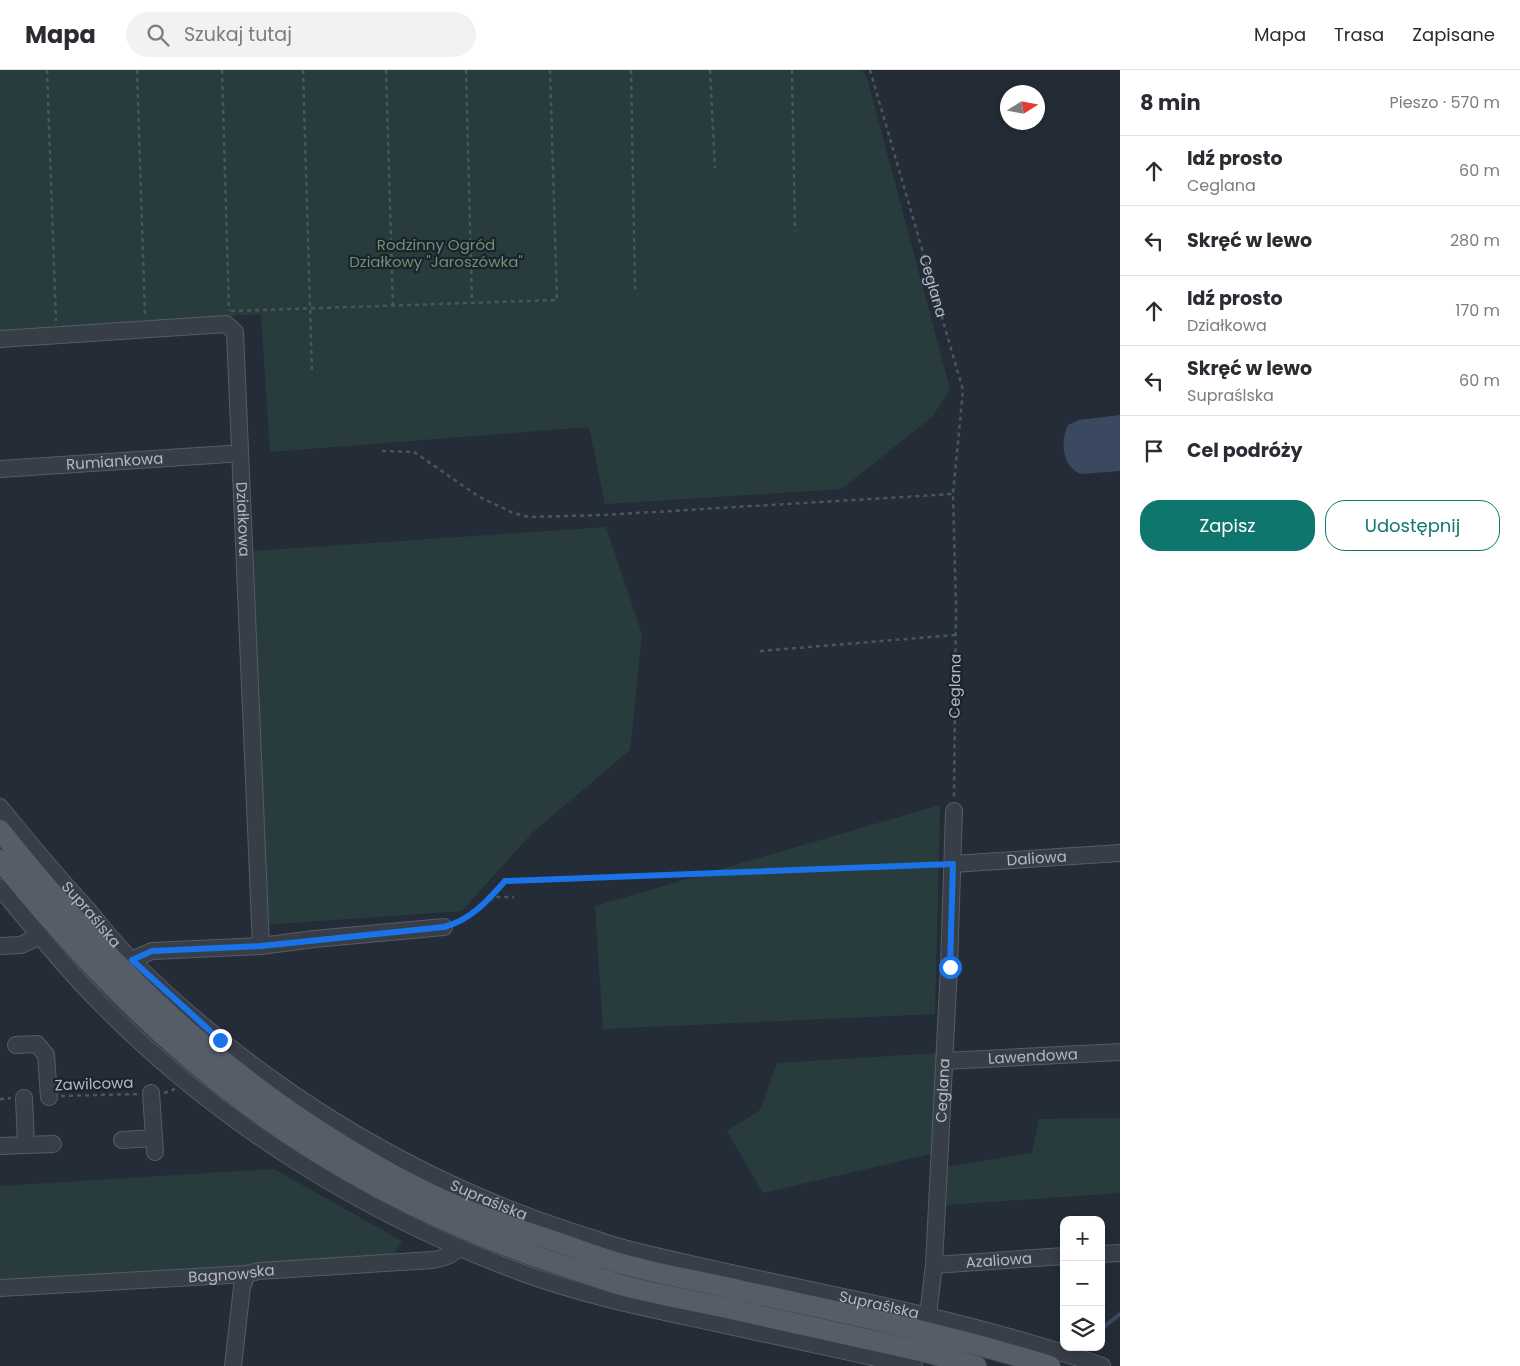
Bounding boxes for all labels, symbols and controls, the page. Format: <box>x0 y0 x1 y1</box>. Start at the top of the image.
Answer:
search box <box>126 12 476 57</box>
text: Mapa <box>25 18 96 51</box>
icon: search <box>144 21 172 49</box>
text: Szukaj tutaj <box>184 21 292 48</box>
text: Mapa <box>1254 22 1306 47</box>
text: Trasa <box>1334 22 1384 47</box>
text: Zapisane <box>1412 22 1495 47</box>
north arrow <box>1000 85 1045 130</box>
text: 8 min <box>1140 88 1201 117</box>
text: Pieszo · 570 m <box>1389 91 1500 114</box>
text: Idź prosto <box>1187 145 1283 172</box>
icon: ahead <box>1140 157 1168 185</box>
text: 60 m <box>1459 159 1500 182</box>
text: Ceglana <box>1187 174 1256 197</box>
icon: left <box>1140 227 1168 255</box>
text: Skręć w lewo <box>1187 227 1312 254</box>
text: 280 m <box>1450 229 1500 252</box>
park label: Rodzinny Ogród Działkowy "Jaroszówka" <box>349 234 523 272</box>
street label: Ceglana <box>914 252 952 320</box>
text: Idź prosto <box>1187 285 1283 312</box>
icon: ahead <box>1140 297 1168 325</box>
text: 170 m <box>1455 299 1500 322</box>
text: Działkowa <box>1187 314 1267 337</box>
text: Skręć w lewo <box>1187 355 1312 382</box>
icon: left <box>1140 367 1168 395</box>
text: 60 m <box>1459 369 1500 392</box>
text: Supraślska <box>1187 384 1274 407</box>
icon: arrive <box>1140 437 1168 465</box>
text: Cel podróży <box>1187 437 1302 464</box>
street label: Rumiankowa <box>65 447 164 475</box>
street label: Działkowa <box>231 481 256 557</box>
button: Zapisz <box>1140 500 1315 551</box>
button: Udostępnij <box>1325 500 1500 551</box>
street label: Ceglana <box>943 654 966 718</box>
street label: Daliowa <box>1006 846 1068 870</box>
street label: Supraślska <box>57 876 126 952</box>
route start <box>939 956 962 979</box>
route end <box>209 1029 232 1052</box>
street label: Lawendowa <box>987 1043 1078 1069</box>
street label: Ceglana <box>930 1058 954 1123</box>
street label: Zawilcowa <box>54 1072 134 1095</box>
street label: Supraślska <box>447 1174 530 1225</box>
map controls <box>1060 1216 1105 1351</box>
button: + <box>1060 1216 1105 1261</box>
street label: Azaliowa <box>965 1247 1033 1273</box>
street label: Bagnowska <box>188 1259 275 1287</box>
button: − <box>1060 1261 1105 1306</box>
street label: Supraślska <box>837 1285 921 1324</box>
button: layers <box>1060 1306 1105 1351</box>

